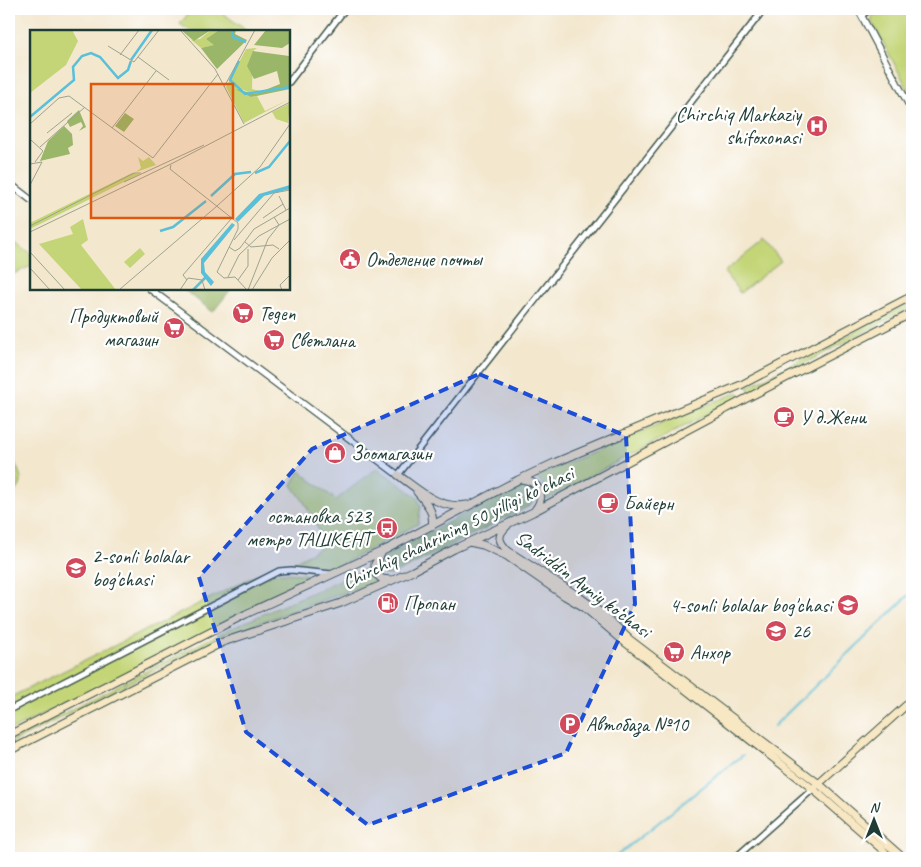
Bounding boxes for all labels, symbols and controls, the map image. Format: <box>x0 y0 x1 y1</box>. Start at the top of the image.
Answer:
inset map <box>30 30 290 290</box>
place label: Chirchiq Markaziy shifoxonasi <box>676 102 803 150</box>
hospital icon: Chirchiq Markaziy shifoxonasi <box>805 114 829 138</box>
public building icon: Отделение почты <box>338 247 362 271</box>
place label: Отделение почты <box>366 247 483 272</box>
supermarket icon: Tegen <box>231 301 255 325</box>
place label: Tegen <box>259 301 296 326</box>
place label: Продуктовый магазин <box>69 304 160 352</box>
supermarket icon: Продуктовый магазин <box>162 316 186 340</box>
supermarket icon: Светлана <box>262 328 286 352</box>
place label: Светлана <box>290 328 357 353</box>
cafe icon: У д.Жени <box>772 405 796 429</box>
place label: У д.Жени <box>800 405 867 430</box>
shop icon: Зоомагазин <box>323 441 347 465</box>
place label: Зоомагазин <box>351 441 433 466</box>
street label: Chirchiq shahrining 50 yilligi koʻchasi <box>338 460 580 595</box>
cafe icon: Байерн <box>596 491 620 515</box>
place label: Байерн <box>624 491 675 516</box>
place label: остановка 523 метро ТАШКЕНТ <box>247 504 376 552</box>
bus stop icon: остановка 523 метро ТАШКЕНТ <box>375 516 399 540</box>
street label: Sadriddin Ayniy ko‘chasi <box>510 525 658 645</box>
place label: 2-sonli bolalar bog'chasi <box>92 544 191 592</box>
school or university icon: 2-sonli bolalar bog'chasi <box>64 556 88 580</box>
fuel station icon: Пропан <box>376 591 400 615</box>
place label: Пропан <box>404 591 456 616</box>
place label: 4-sonli bolalar bog'chasi <box>670 593 834 618</box>
school or university icon: 4-sonli bolalar bog'chasi <box>836 593 860 617</box>
school or university icon: 26 <box>764 619 788 643</box>
place label: 26 <box>792 619 811 644</box>
supermarket icon: Анхор <box>662 640 686 664</box>
place label: Анхор <box>690 640 731 665</box>
parking icon: Автобаза №10 <box>558 712 582 736</box>
place label: Автобаза №10 <box>586 712 690 738</box>
north arrow <box>848 794 898 844</box>
text: N <box>870 799 881 816</box>

